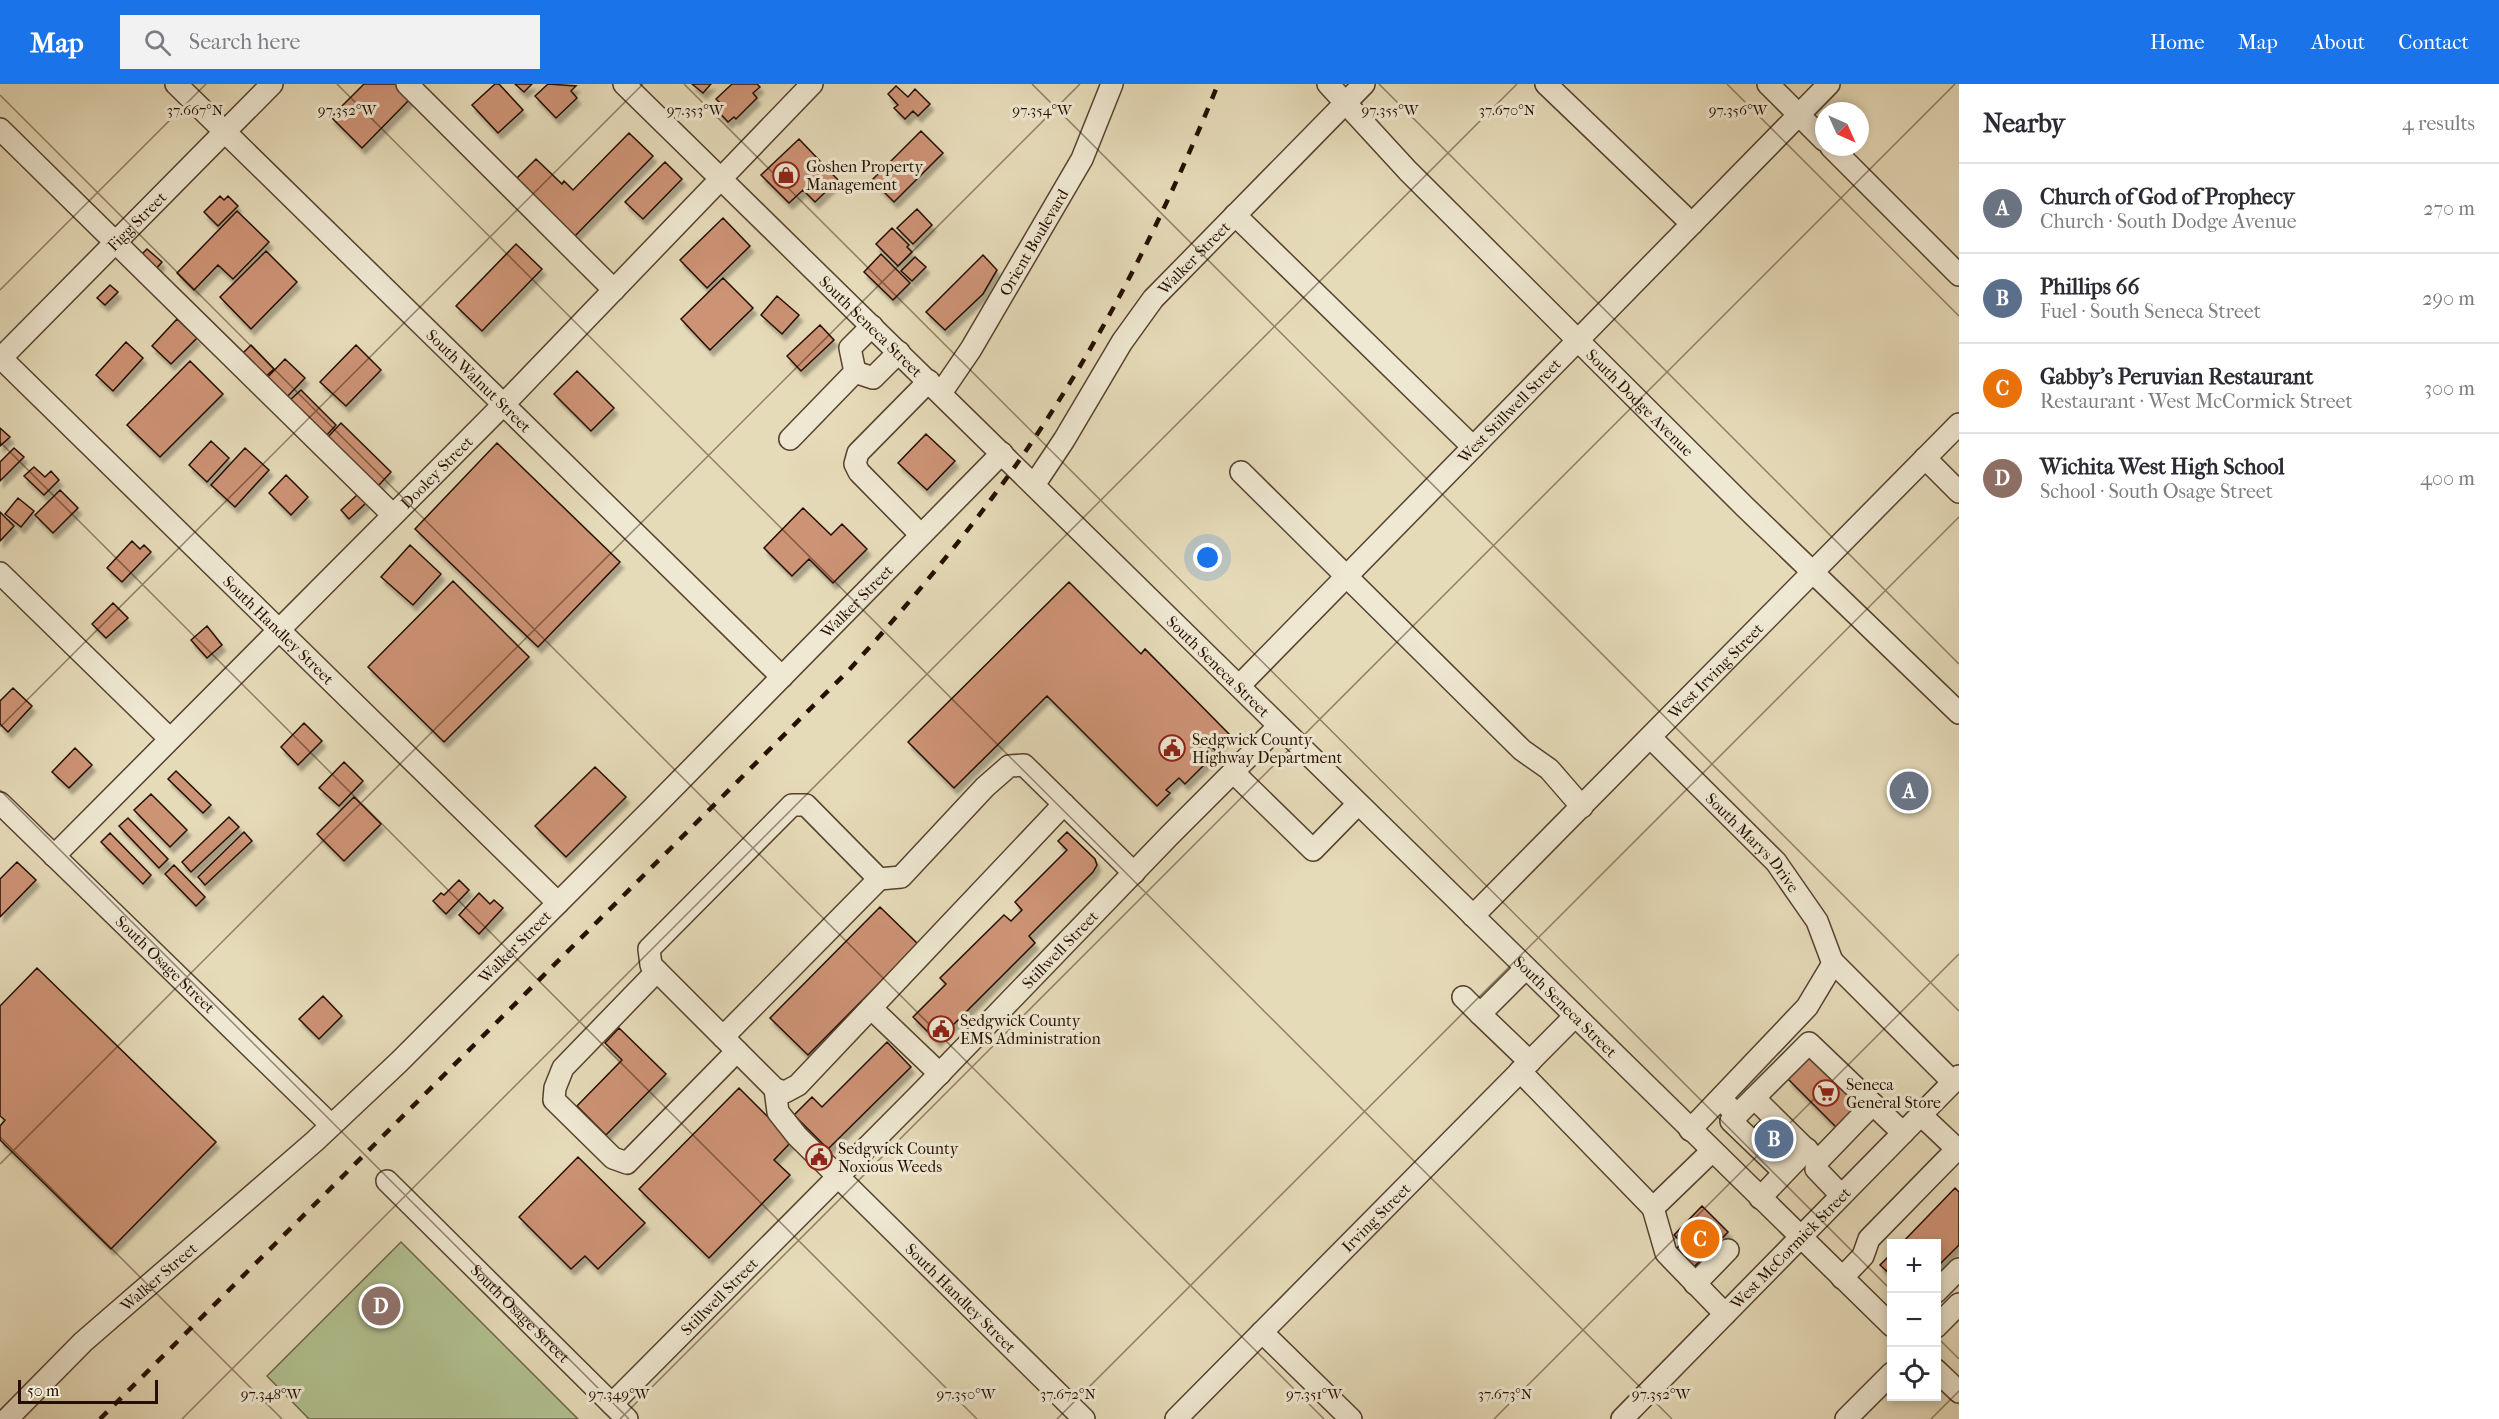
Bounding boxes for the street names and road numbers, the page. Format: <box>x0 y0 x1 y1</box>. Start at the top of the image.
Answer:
street label: Orient Boulevard <box>995 185 1072 299</box>
street label: Figg Street <box>103 187 170 255</box>
street label: Walker Street <box>1153 217 1234 299</box>
street label: South Seneca Street <box>816 271 927 381</box>
street label: South Walnut Street <box>423 325 536 436</box>
street label: South Dodge Avenue <box>1582 345 1698 460</box>
street label: West Stillwell Street <box>1453 354 1565 467</box>
street label: Dooley Street <box>396 431 477 512</box>
street label: Walker Street <box>816 560 897 642</box>
street label: South Handley Street <box>219 571 338 688</box>
street label: South Seneca Street <box>1163 612 1274 721</box>
street label: West Irving Street <box>1663 619 1767 723</box>
street label: South Marys Drive <box>1702 789 1804 896</box>
street label: Walker Street <box>474 906 555 987</box>
street label: Stillwell Street <box>1018 906 1102 992</box>
street label: South Osage Street <box>112 911 220 1017</box>
street label: South Seneca Street <box>1510 952 1621 1061</box>
street label: Irving Street <box>1338 1179 1414 1256</box>
street label: West McCormick Street <box>1725 1183 1855 1314</box>
street label: Walker Street <box>116 1238 201 1316</box>
street label: South Handley Street <box>902 1239 1020 1356</box>
street label: Stillwell Street <box>677 1253 762 1339</box>
street label: South Osage Street <box>467 1260 574 1367</box>

